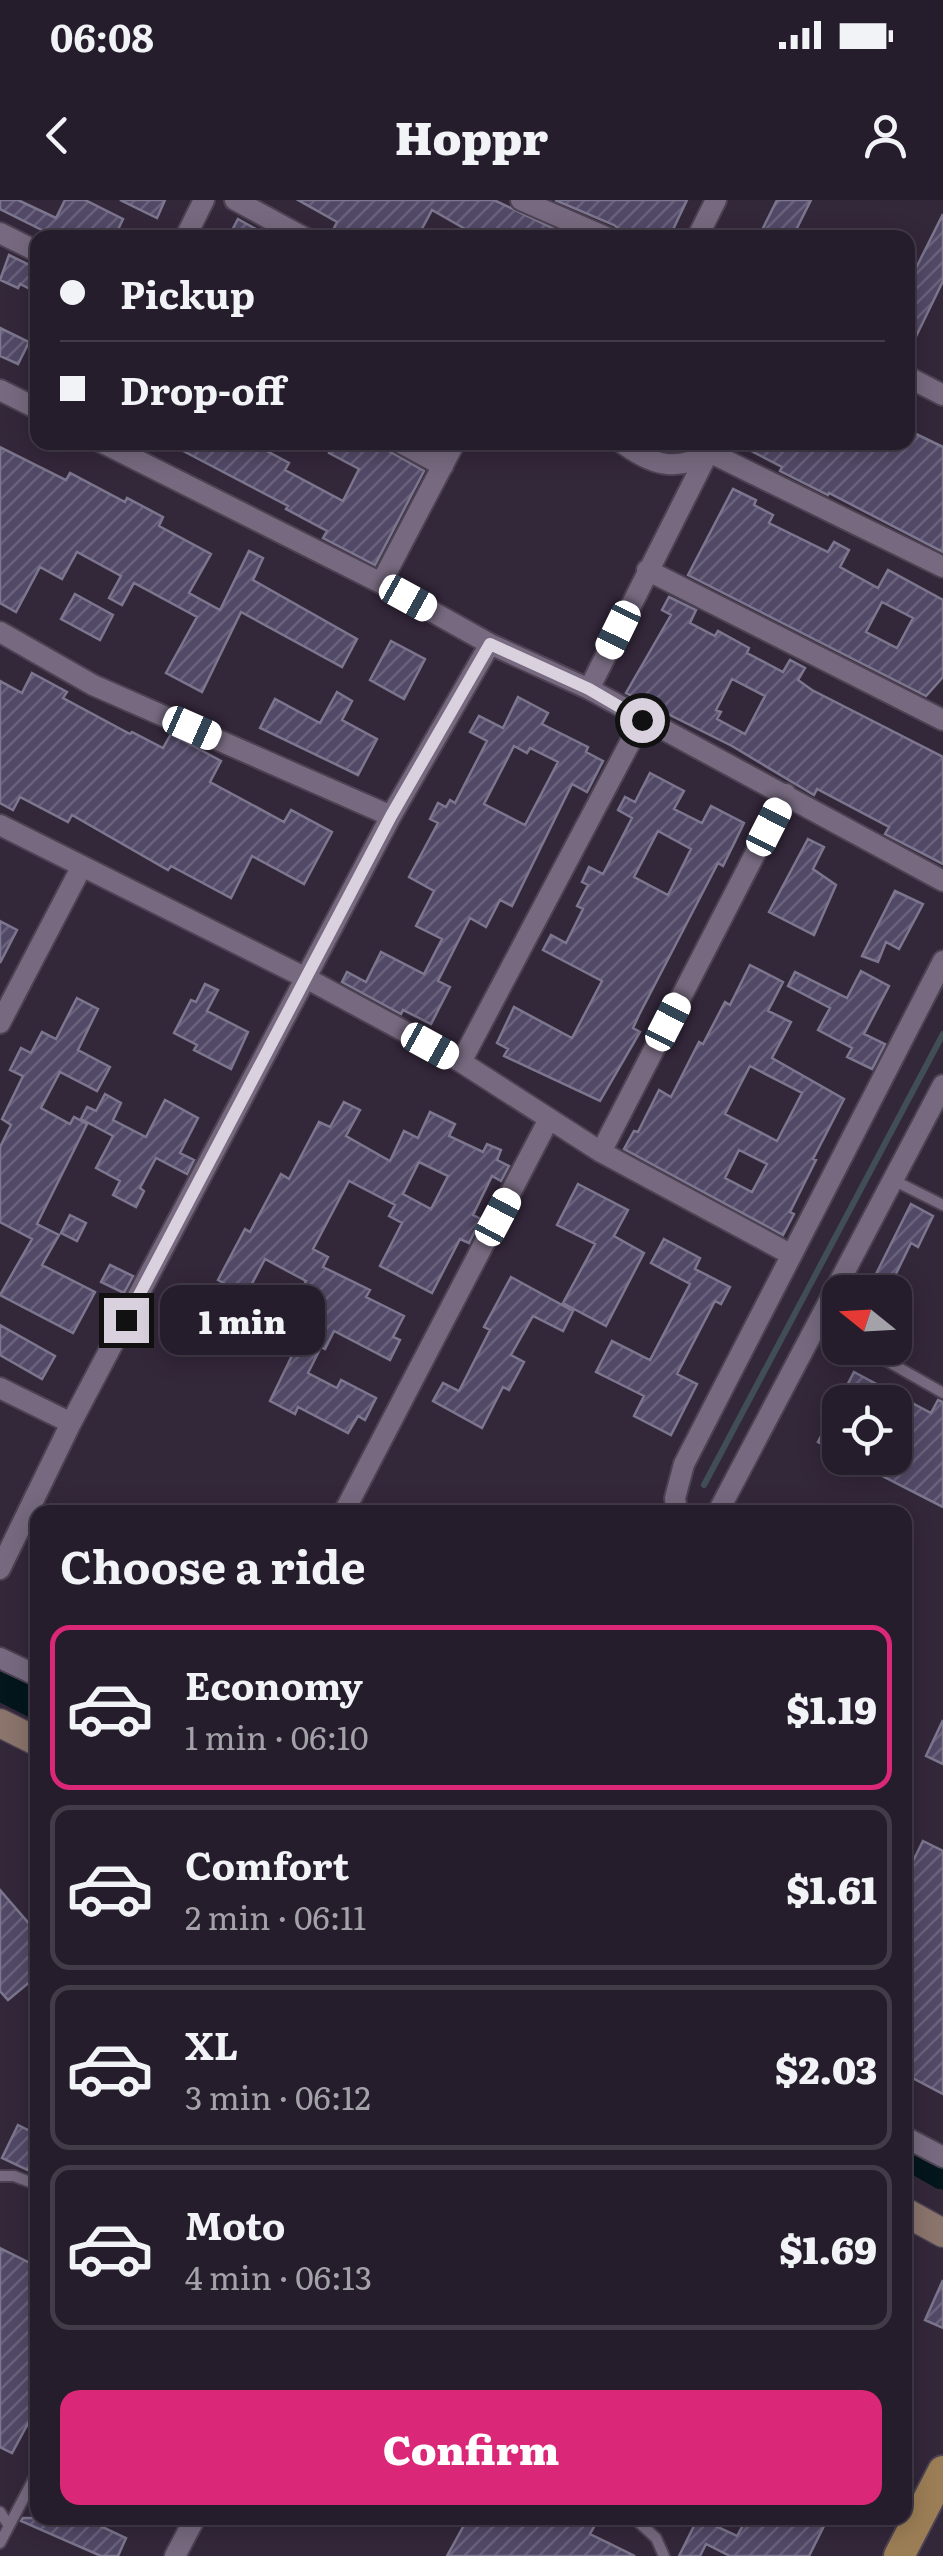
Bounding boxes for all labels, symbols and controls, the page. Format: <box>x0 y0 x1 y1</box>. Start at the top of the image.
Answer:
text: 06:08 <box>50 7 154 64</box>
text: Hoppr <box>395 102 548 169</box>
icon: back <box>30 108 85 163</box>
icon: person <box>858 108 913 163</box>
text: Pickup <box>120 264 255 321</box>
text: Drop-off <box>120 360 285 417</box>
car <box>374 570 442 626</box>
car <box>591 596 645 664</box>
route start <box>620 698 665 743</box>
car <box>158 702 226 754</box>
car <box>742 793 796 861</box>
car <box>641 988 695 1056</box>
car <box>396 1018 464 1074</box>
car <box>471 1183 525 1251</box>
north arrow <box>822 1275 912 1365</box>
map controls <box>822 1275 912 1475</box>
callout: 1 min <box>161 1285 326 1355</box>
text: 1 min <box>199 1296 286 1344</box>
route end <box>104 1298 149 1343</box>
button: locate <box>822 1385 912 1475</box>
text: Choose a ride <box>60 1531 366 1598</box>
text: Economy <box>185 1655 363 1712</box>
icon: car <box>65 1663 155 1753</box>
text: $1.19 <box>786 1679 877 1736</box>
text: 1 min · 06:10 <box>185 1712 369 1760</box>
text: Comfort <box>185 1835 349 1892</box>
icon: car <box>65 1843 155 1933</box>
text: $1.61 <box>786 1859 877 1916</box>
text: 2 min · 06:11 <box>185 1892 366 1940</box>
text: XL <box>185 2015 238 2072</box>
icon: car <box>65 2023 155 2113</box>
text: $2.03 <box>775 2039 877 2096</box>
text: 3 min · 06:12 <box>185 2072 371 2120</box>
text: Moto <box>185 2195 285 2252</box>
icon: car <box>65 2203 155 2293</box>
text: $1.69 <box>779 2219 877 2276</box>
text: 4 min · 06:13 <box>185 2252 372 2300</box>
button: Confirm <box>60 2390 882 2505</box>

